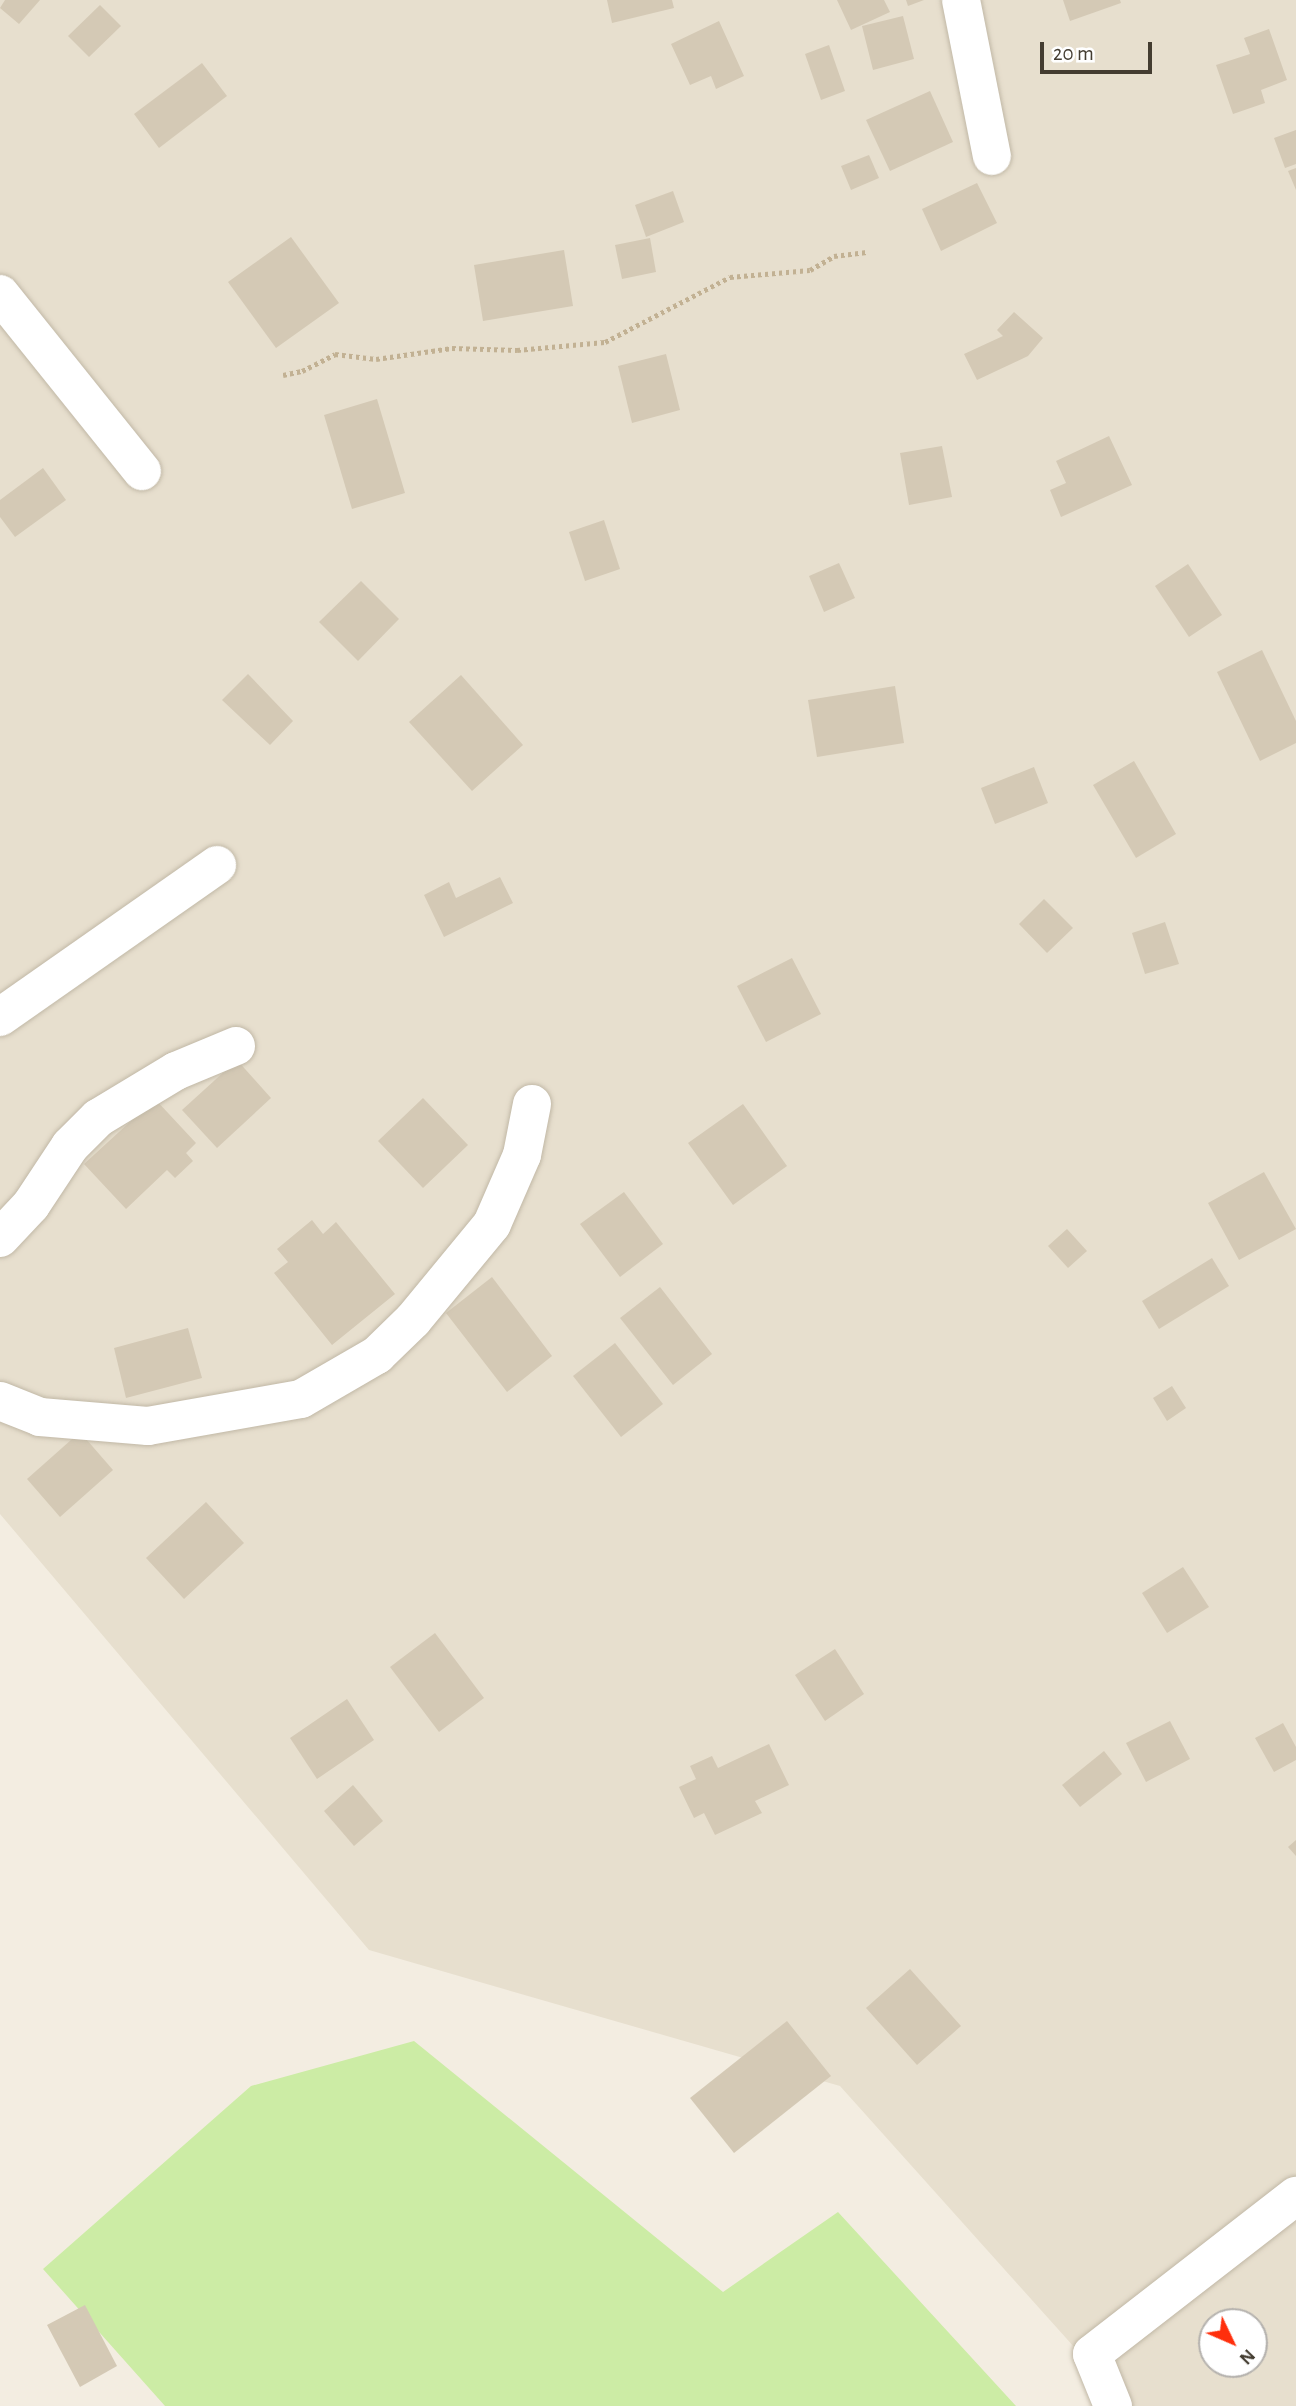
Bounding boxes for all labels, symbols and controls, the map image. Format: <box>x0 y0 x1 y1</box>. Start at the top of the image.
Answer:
scale bar <box>1044 28 1156 72</box>
text: 20 m <box>1053 43 1094 64</box>
north arrow <box>1198 2308 1268 2378</box>
text: N <box>1236 2345 1258 2368</box>

